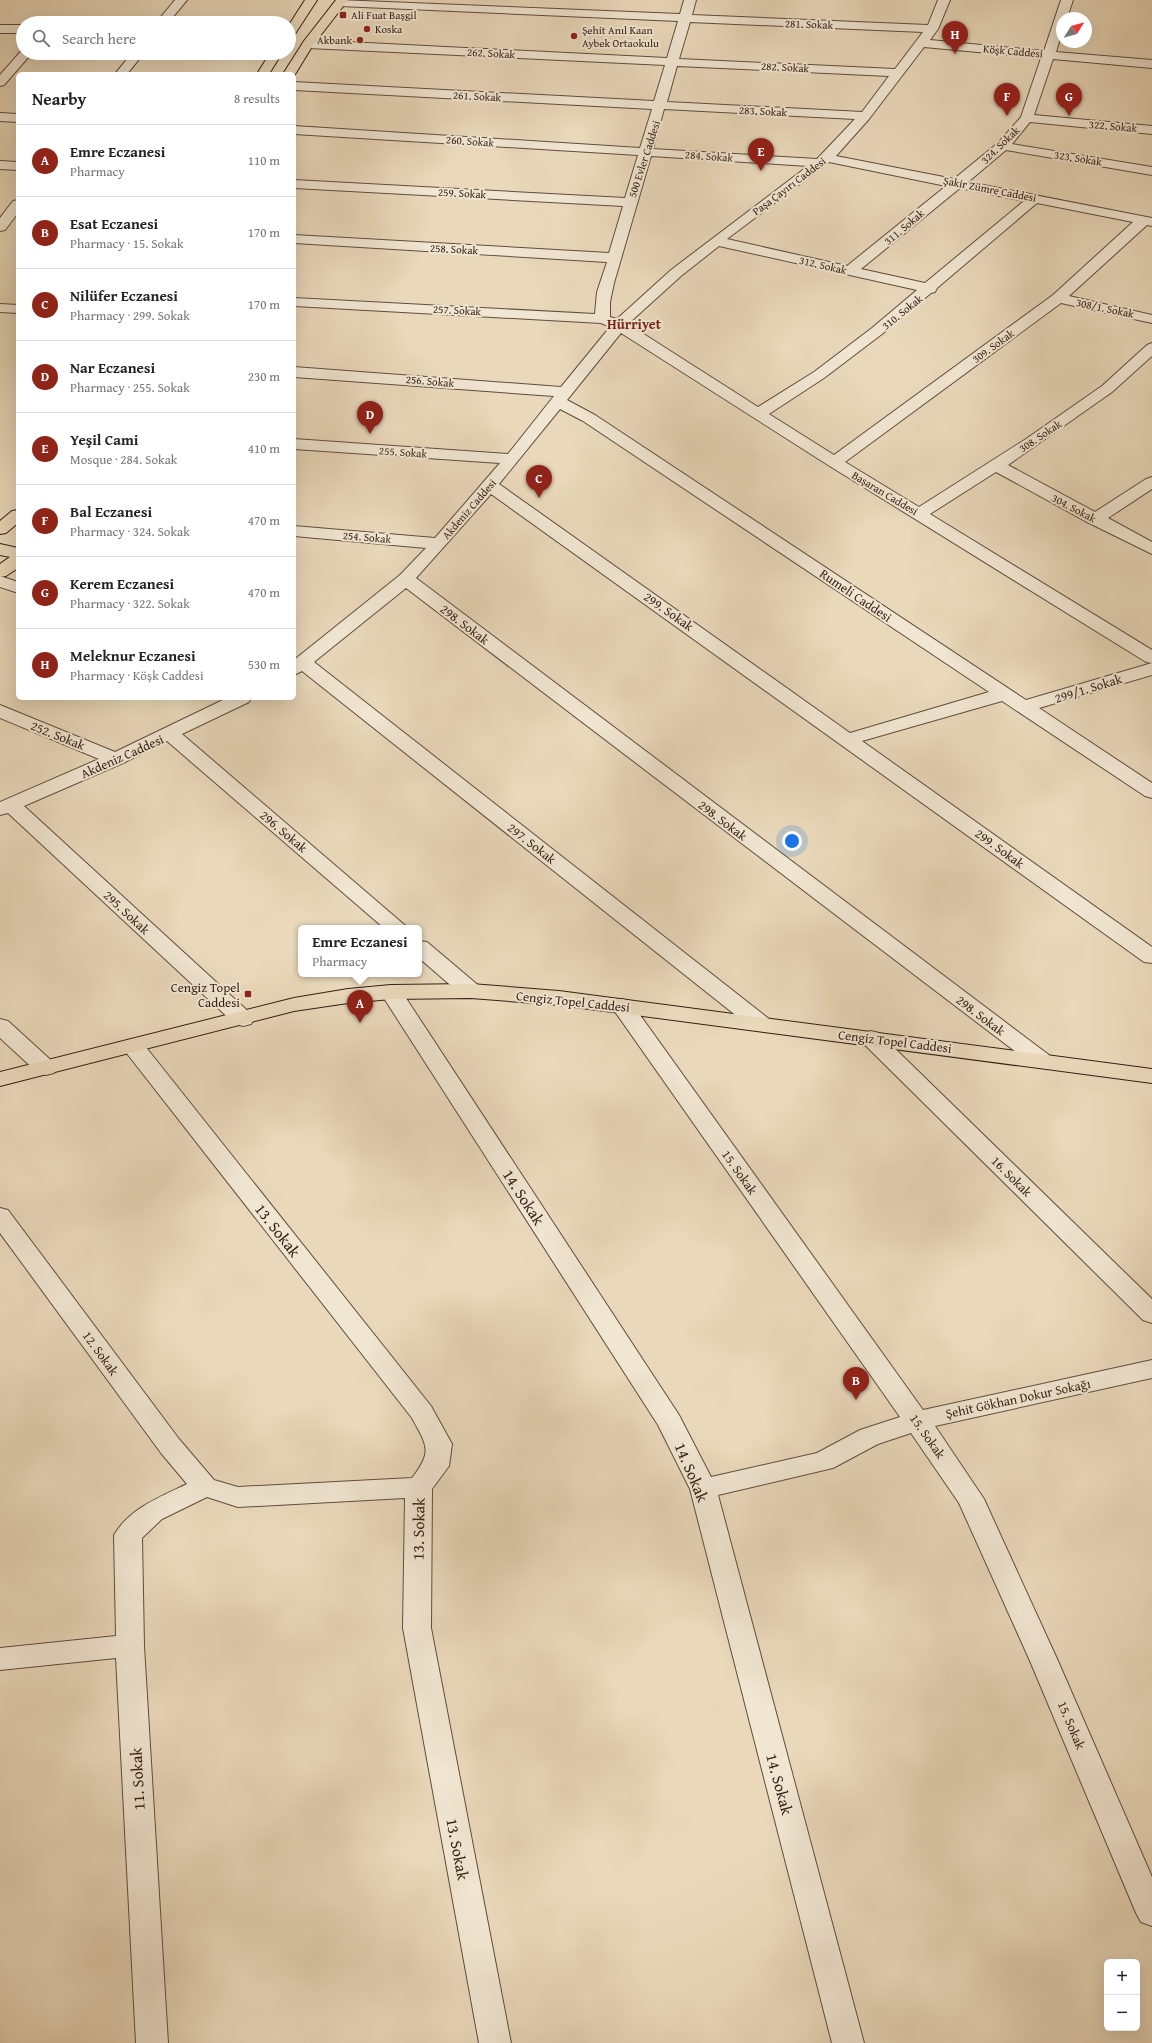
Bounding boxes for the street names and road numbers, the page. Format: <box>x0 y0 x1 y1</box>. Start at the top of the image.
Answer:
street label: 281. Sokak <box>785 15 834 33</box>
street label: Köşk Caddesi <box>982 40 1044 62</box>
street label: 262. Sokak <box>466 44 516 62</box>
street label: 282. Sokak <box>760 58 810 76</box>
street label: 261. Sokak <box>452 87 502 105</box>
street label: 283. Sokak <box>738 102 788 120</box>
street label: 322. Sokak <box>1088 116 1138 136</box>
street label: 500 Evler Caddesi <box>624 118 664 200</box>
street label: 324. Sokak <box>977 122 1023 168</box>
street label: 260. Sokak <box>445 131 495 151</box>
street label: 284. Sokak <box>684 146 734 166</box>
street label: 323. Sokak <box>1053 146 1104 170</box>
street label: Paşa Çayırı Caddesi <box>749 153 829 219</box>
street label: Şakir Zümre Caddesi <box>942 172 1038 206</box>
street label: 259. Sokak <box>437 184 487 202</box>
street label: 311. Sokak <box>880 205 928 249</box>
street label: 258. Sokak <box>429 240 479 258</box>
street label: 312. Sokak <box>798 252 849 278</box>
street label: 310. Sokak <box>878 290 926 333</box>
street label: 308/1. Sokak <box>1075 294 1136 322</box>
street label: 257. Sokak <box>432 301 482 319</box>
street label: 309. Sokak <box>969 325 1018 367</box>
street label: 256. Sokak <box>405 371 455 391</box>
street label: 308. Sokak <box>1015 416 1065 456</box>
street label: 255. Sokak <box>378 442 428 462</box>
street label: Başaran Caddesi <box>849 467 921 519</box>
street label: Akdeniz Caddesi <box>438 475 500 543</box>
street label: 304. Sokak <box>1049 490 1099 527</box>
street label: 254. Sokak <box>342 527 392 547</box>
street label: Rumeli Caddesi <box>816 564 896 627</box>
street label: 299. Sokak <box>640 587 698 636</box>
street label: 298. Sokak <box>436 600 494 649</box>
street label: 299/1. Sokak <box>1052 669 1125 708</box>
street label: 252. Sokak <box>28 716 88 755</box>
street label: Akdeniz Caddesi <box>78 730 167 783</box>
street label: 298. Sokak <box>694 796 752 845</box>
street label: 296. Sokak <box>256 806 312 857</box>
street label: 297. Sokak <box>503 818 560 869</box>
street label: 299. Sokak <box>971 824 1029 873</box>
street label: 295. Sokak <box>99 886 154 939</box>
street label: Cengiz Topel Caddesi <box>515 986 631 1017</box>
street label: 298. Sokak <box>952 991 1010 1040</box>
street label: Cengiz Topel Caddesi <box>837 1025 953 1058</box>
street label: 15. Sokak <box>717 1146 762 1199</box>
street label: 16. Sokak <box>987 1152 1037 1201</box>
street label: 14. Sokak <box>497 1164 552 1231</box>
street label: 13. Sokak <box>249 1198 307 1263</box>
street label: 12. Sokak <box>78 1327 123 1380</box>
street label: Şehit Gökhan Dokur Sokağı <box>944 1374 1093 1423</box>
street label: 15. Sokak <box>905 1410 950 1463</box>
street label: 14. Sokak <box>669 1438 716 1506</box>
street label: 13. Sokak <box>405 1497 431 1561</box>
street label: 15. Sokak <box>1053 1698 1090 1753</box>
street label: 11. Sokak <box>123 1746 151 1811</box>
street label: 14. Sokak <box>760 1751 800 1818</box>
street label: 13. Sokak <box>440 1816 476 1883</box>

